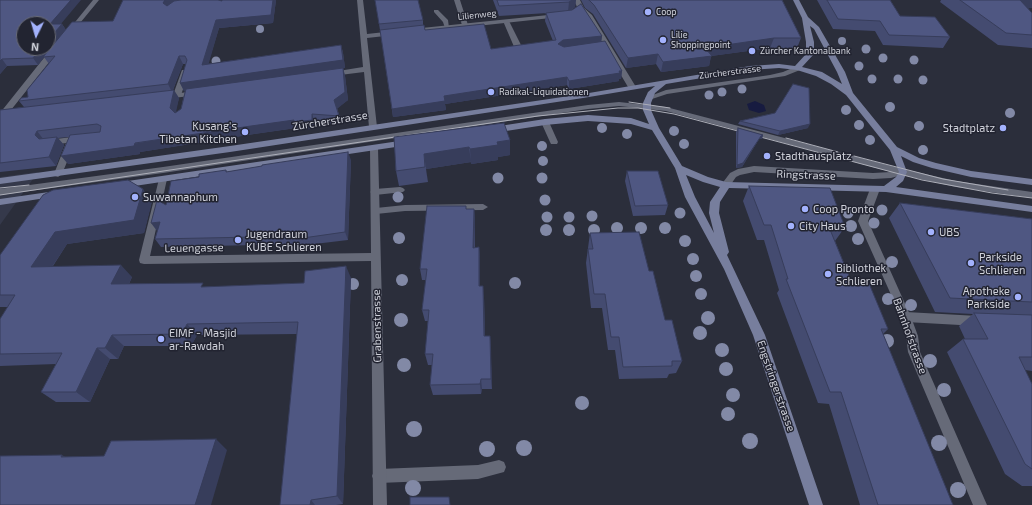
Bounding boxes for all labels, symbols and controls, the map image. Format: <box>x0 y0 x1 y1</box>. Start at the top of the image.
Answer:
marker: Coop <box>643 7 653 17</box>
place label: Coop <box>656 7 677 17</box>
street label: Lilienweg <box>457 8 497 22</box>
north arrow <box>16 16 56 56</box>
place label: Lilie Shoppingpoint <box>671 30 731 51</box>
marker: Lilie Shoppingpoint <box>658 35 668 45</box>
text: N <box>30 41 40 54</box>
marker: Zürcher Kantonalbank <box>747 46 757 56</box>
place label: Zürcher Kantonalbank <box>760 46 851 56</box>
street label: Zürcherstrasse <box>698 63 762 81</box>
marker: Radikal-Liquidationen <box>486 87 496 97</box>
place label: Radikal-Liquidationen <box>499 87 588 97</box>
street label: Zürcherstrasse <box>291 109 369 133</box>
place label: Kusang's Tibetan Kitchen <box>159 119 237 145</box>
place label: Stadtplatz <box>943 121 995 135</box>
marker: Stadtplatz <box>998 123 1008 133</box>
marker: Kusang's Tibetan Kitchen <box>240 127 250 137</box>
place label: Stadthausplatz <box>775 149 852 163</box>
marker: Stadthausplatz <box>762 151 772 161</box>
street label: Ringstrasse <box>776 167 836 183</box>
place label: Suwannaphum <box>143 190 218 204</box>
marker: Suwannaphum <box>130 192 140 202</box>
place label: Coop Pronto <box>813 202 874 216</box>
marker: Coop Pronto <box>800 204 810 214</box>
place label: City Haus <box>799 219 846 233</box>
marker: City Haus <box>786 221 796 231</box>
place label: UBS <box>939 225 959 239</box>
place label: Jugendraum KUBE Schlieren <box>246 227 322 253</box>
marker: UBS <box>926 227 936 237</box>
marker: Jugendraum KUBE Schlieren <box>233 235 243 245</box>
street label: Leuengasse <box>164 241 224 255</box>
place label: Parkside Schlieren <box>979 250 1025 276</box>
marker: Parkside Schlieren <box>966 258 976 268</box>
place label: Bibliothek Schlieren <box>836 261 886 287</box>
marker: Bibliothek Schlieren <box>823 269 833 279</box>
place label: Apotheke Parkside <box>963 284 1010 310</box>
street label: Grabenstrasse <box>370 289 384 363</box>
marker: Apotheke Parkside <box>1013 292 1023 302</box>
street label: Bahnhofstrasse <box>890 296 930 376</box>
place label: EIMF - Masjid ar-Rawdah <box>169 326 237 352</box>
marker: EIMF - Masjid ar-Rawdah <box>156 334 166 344</box>
street label: Engstringerstrasse <box>754 339 798 433</box>

